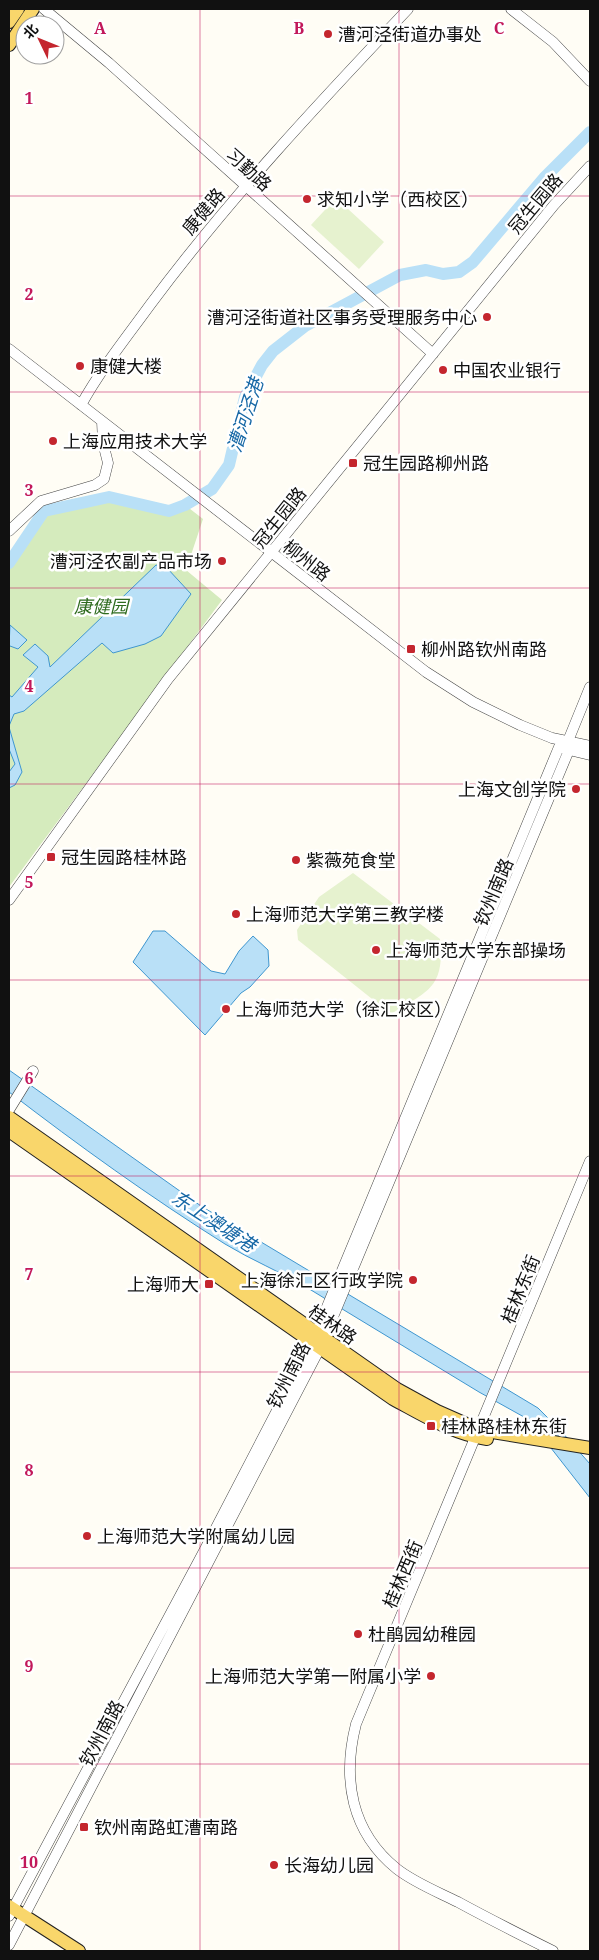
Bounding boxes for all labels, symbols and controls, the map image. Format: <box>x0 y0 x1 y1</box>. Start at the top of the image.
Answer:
north arrow <box>15 15 65 65</box>
text: A <box>94 17 107 39</box>
text: B <box>294 17 305 39</box>
text: C <box>494 17 505 39</box>
text: 北 <box>18 19 42 42</box>
place label: 漕河泾街道办事处 <box>338 22 482 46</box>
marker: 漕河泾街道办事处 <box>322 28 334 40</box>
text: 1 <box>24 87 34 109</box>
street label: 习勤路 <box>221 142 277 196</box>
street label: 冠生园路 <box>503 168 567 238</box>
street label: 康健路 <box>176 183 230 239</box>
place label: 求知小学（西校区） <box>317 187 479 211</box>
marker: 求知小学（西校区） <box>301 193 313 205</box>
text: 2 <box>24 283 34 305</box>
place label: 漕河泾街道社区事务受理服务中心 <box>207 305 477 329</box>
marker: 漕河泾街道社区事务受理服务中心 <box>481 311 493 323</box>
place label: 康健大楼 <box>90 354 162 378</box>
place label: 中国农业银行 <box>453 358 561 382</box>
marker: 康健大楼 <box>74 360 86 372</box>
marker: 中国农业银行 <box>437 364 449 376</box>
water label: 漕河泾港 <box>221 372 270 455</box>
place label: 上海应用技术大学 <box>63 429 207 453</box>
marker: 上海应用技术大学 <box>47 435 59 447</box>
place label: 冠生园路柳州路 <box>363 451 489 475</box>
marker: 冠生园路柳州路 <box>347 457 359 469</box>
text: 3 <box>24 479 34 501</box>
street label: 冠生园路 <box>247 481 311 553</box>
street label: 柳州路 <box>278 534 336 586</box>
place label: 漕河泾农副产品市场 <box>50 549 212 573</box>
marker: 漕河泾农副产品市场 <box>216 555 228 567</box>
park label: 康健园 <box>74 594 131 618</box>
place label: 柳州路钦州南路 <box>421 637 547 661</box>
marker: 柳州路钦州南路 <box>405 643 417 655</box>
text: 4 <box>24 675 34 697</box>
place label: 上海文创学院 <box>458 777 566 801</box>
marker: 上海文创学院 <box>570 783 582 795</box>
place label: 冠生园路桂林路 <box>61 845 187 869</box>
place label: 紫薇苑食堂 <box>306 848 396 872</box>
marker: 冠生园路桂林路 <box>45 851 57 863</box>
marker: 紫薇苑食堂 <box>290 854 302 866</box>
street label: 钦州南路 <box>468 854 518 930</box>
text: 5 <box>24 871 34 893</box>
place label: 上海师范大学第三教学楼 <box>246 902 444 926</box>
marker: 上海师范大学第三教学楼 <box>230 908 242 920</box>
place label: 上海师范大学东部操场 <box>386 938 566 962</box>
marker: 上海师范大学东部操场 <box>370 944 382 956</box>
place label: 上海师范大学（徐汇校区） <box>236 997 452 1021</box>
marker: 上海师范大学（徐汇校区） <box>220 1003 232 1015</box>
text: 6 <box>24 1067 34 1089</box>
water label: 东上澳塘港 <box>167 1184 263 1259</box>
street label: 桂林东街 <box>495 1251 545 1327</box>
text: 7 <box>24 1263 34 1285</box>
place label: 上海徐汇区行政学院 <box>241 1268 403 1292</box>
place label: 上海师大 <box>127 1272 199 1296</box>
marker: 上海徐汇区行政学院 <box>407 1274 419 1286</box>
marker: 上海师大 <box>203 1278 215 1290</box>
street label: 桂林路 <box>304 1299 362 1349</box>
street label: 钦州南路 <box>261 1337 315 1413</box>
place label: 桂林路桂林东街 <box>441 1414 567 1438</box>
marker: 桂林路桂林东街 <box>425 1420 437 1432</box>
text: 8 <box>24 1459 34 1481</box>
place label: 上海师范大学附属幼儿园 <box>97 1524 295 1548</box>
marker: 上海师范大学附属幼儿园 <box>81 1530 93 1542</box>
street label: 桂林西街 <box>377 1536 427 1612</box>
place label: 杜鹃园幼稚园 <box>368 1622 476 1646</box>
marker: 杜鹃园幼稚园 <box>352 1628 364 1640</box>
text: 9 <box>24 1655 34 1677</box>
place label: 上海师范大学第一附属小学 <box>205 1664 421 1688</box>
marker: 上海师范大学第一附属小学 <box>425 1670 437 1682</box>
street label: 钦州南路 <box>74 1696 128 1770</box>
place label: 钦州南路虹漕南路 <box>94 1815 238 1839</box>
marker: 钦州南路虹漕南路 <box>78 1821 90 1833</box>
text: 10 <box>20 1851 38 1873</box>
place label: 长海幼儿园 <box>284 1853 374 1877</box>
marker: 长海幼儿园 <box>268 1859 280 1871</box>

